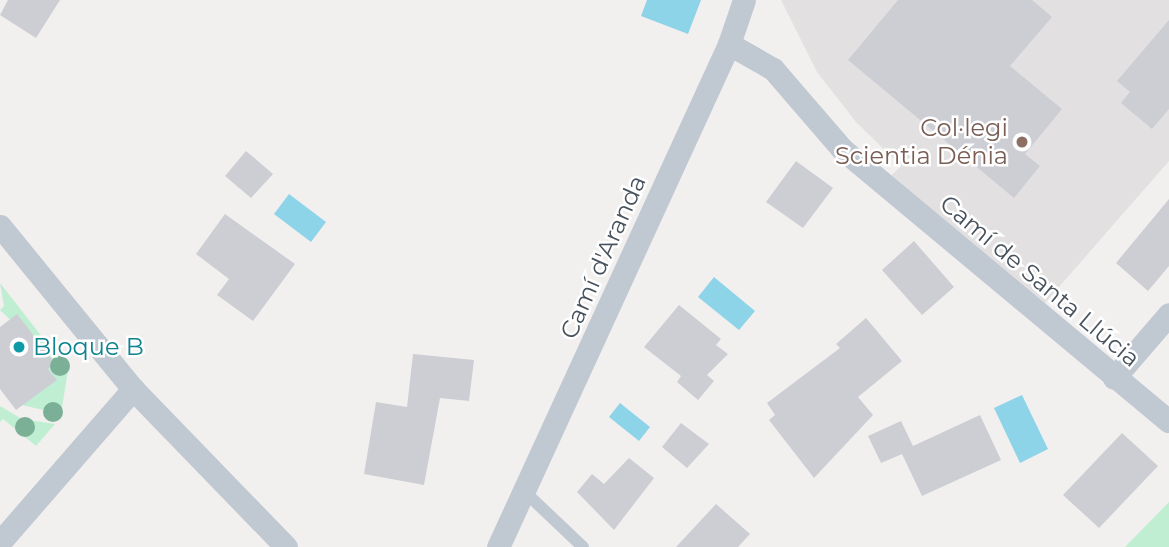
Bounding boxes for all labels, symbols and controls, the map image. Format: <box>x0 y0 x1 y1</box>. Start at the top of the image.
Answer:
place label: Col·legi Scientia Dénia <box>835 114 1008 170</box>
marker: Col·legi Scientia Dénia <box>1014 134 1030 150</box>
street label: Camí d'Aranda <box>554 171 652 343</box>
street label: Camí de Santa Llúcia <box>934 189 1146 373</box>
place label: Bloque B <box>33 333 144 361</box>
marker: Bloque B <box>11 339 27 355</box>

